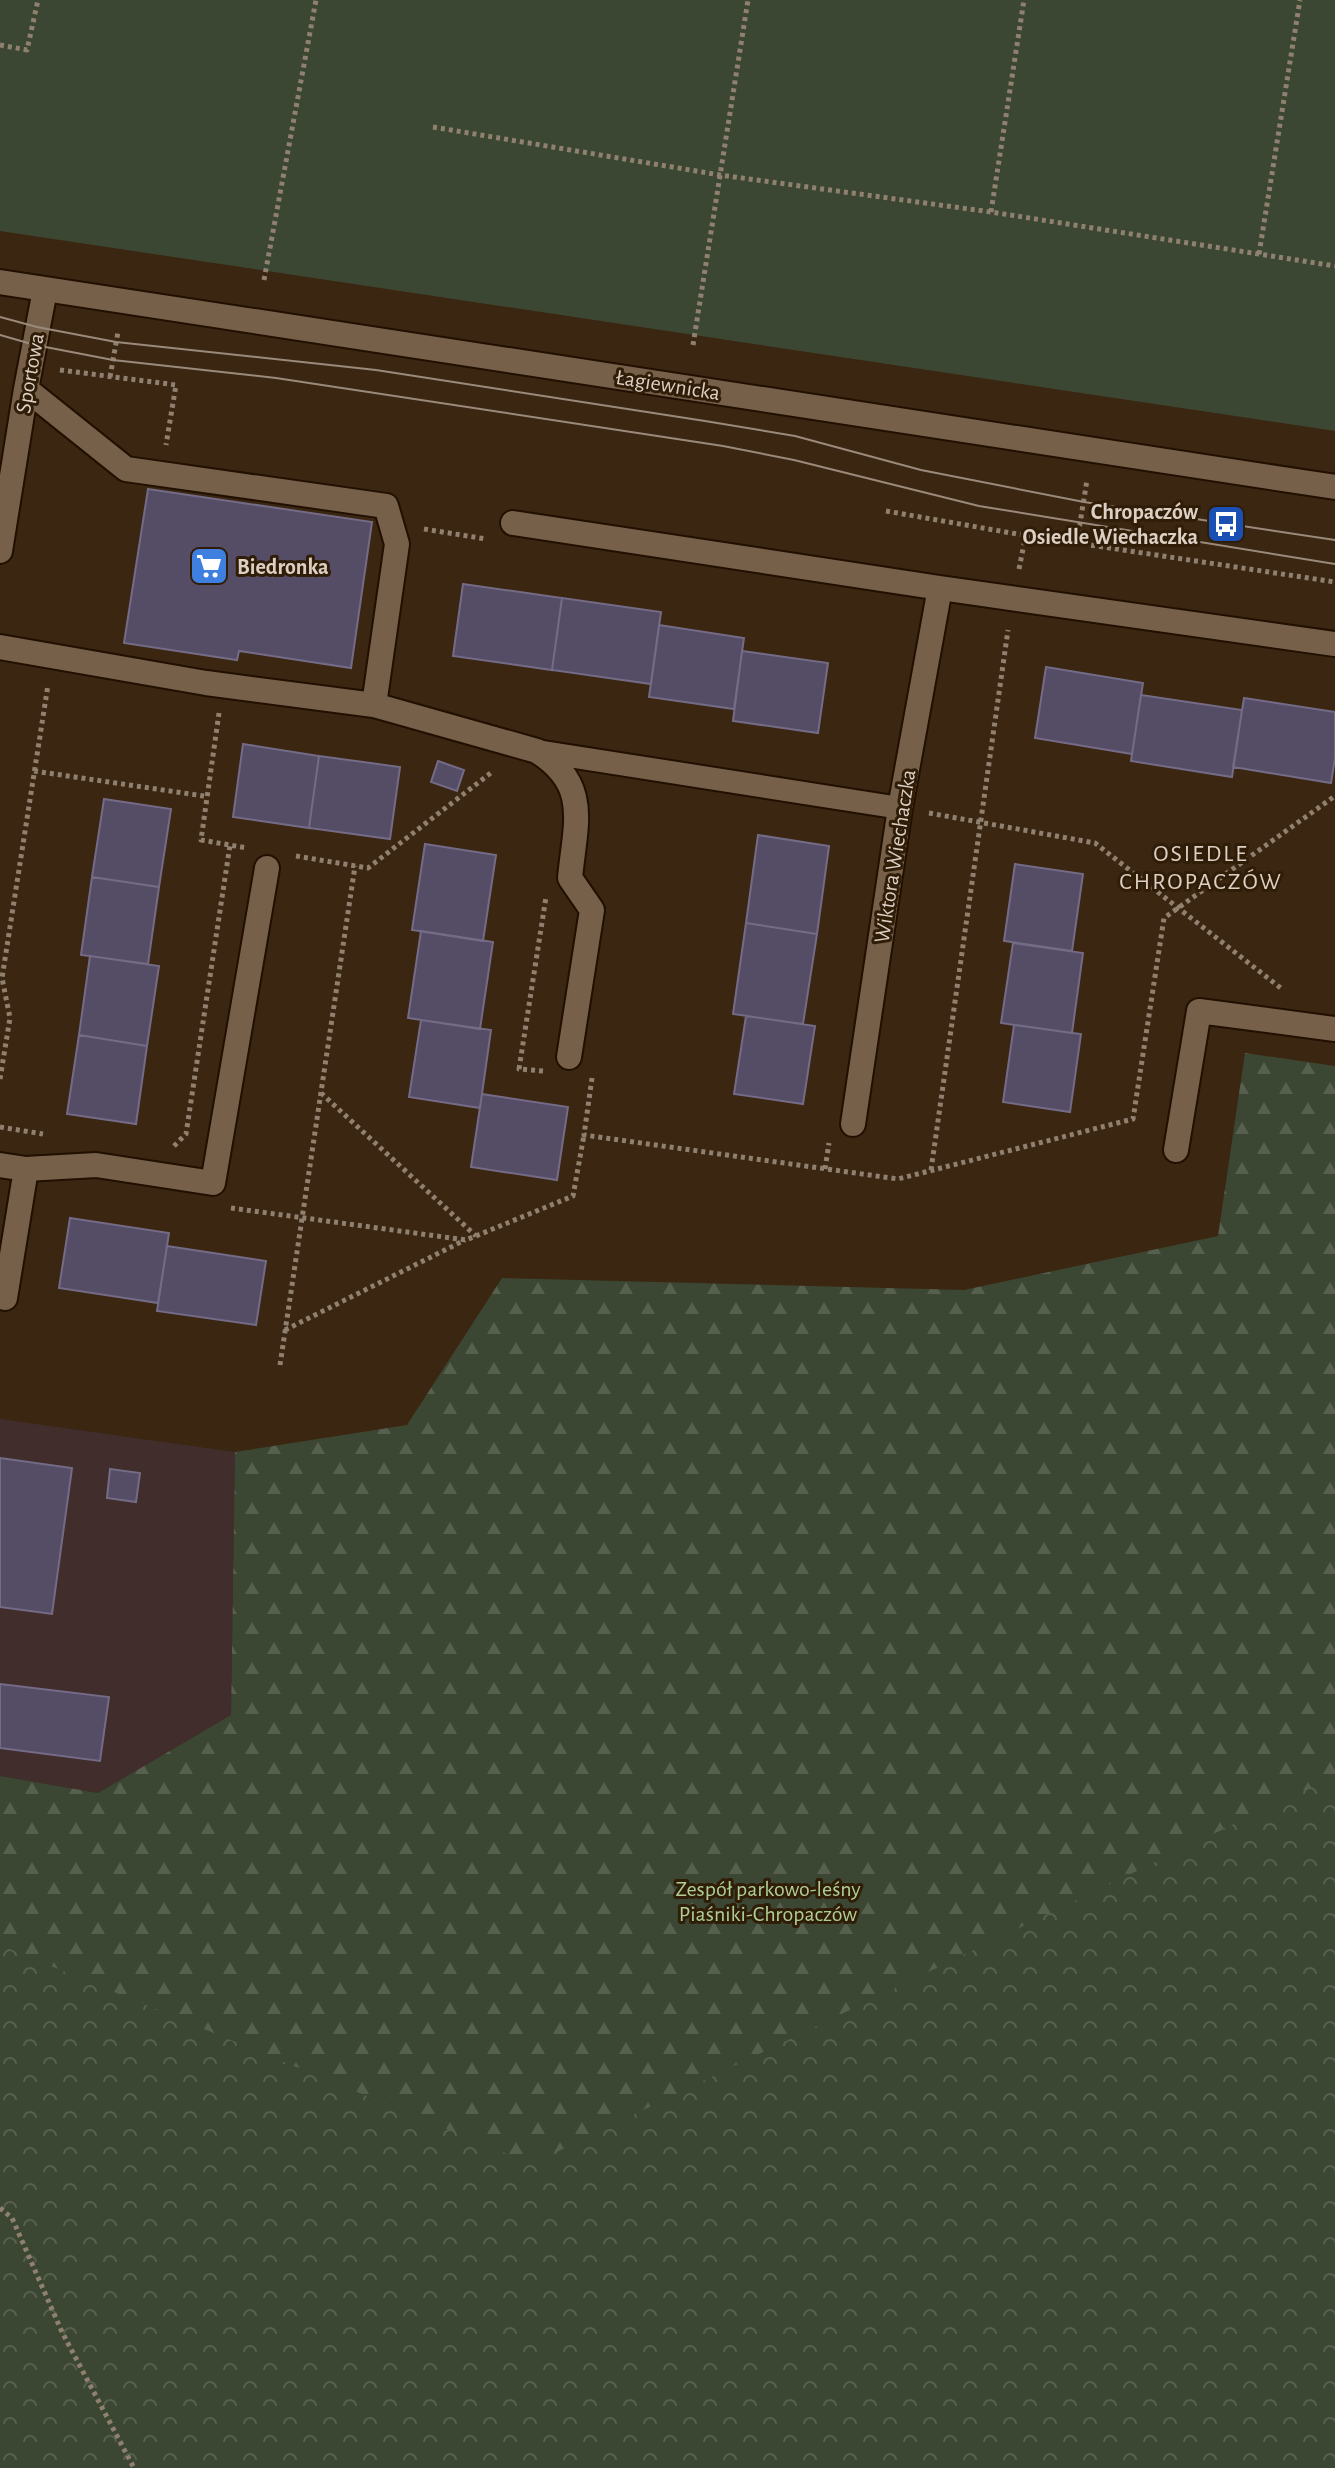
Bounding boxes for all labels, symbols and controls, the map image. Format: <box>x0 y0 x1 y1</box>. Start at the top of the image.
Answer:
street label: Sportowa <box>12 331 48 415</box>
street label: Łagiewnicka <box>614 366 722 404</box>
place label: Chropaczów Osiedle Wiechaczka <box>1023 501 1199 548</box>
bus stop icon: Chropaczów Osiedle Wiechaczka <box>1205 503 1247 545</box>
supermarket icon: Biedronka <box>188 545 230 587</box>
place label: Biedronka <box>237 556 329 578</box>
street label: Wiktora Wiechaczka <box>870 768 920 945</box>
district label: OSIEDLE CHROPACZÓW <box>1119 842 1283 894</box>
park label: Zespół parkowo-leśny Piaśniki-Chropaczów <box>675 1878 861 1925</box>

